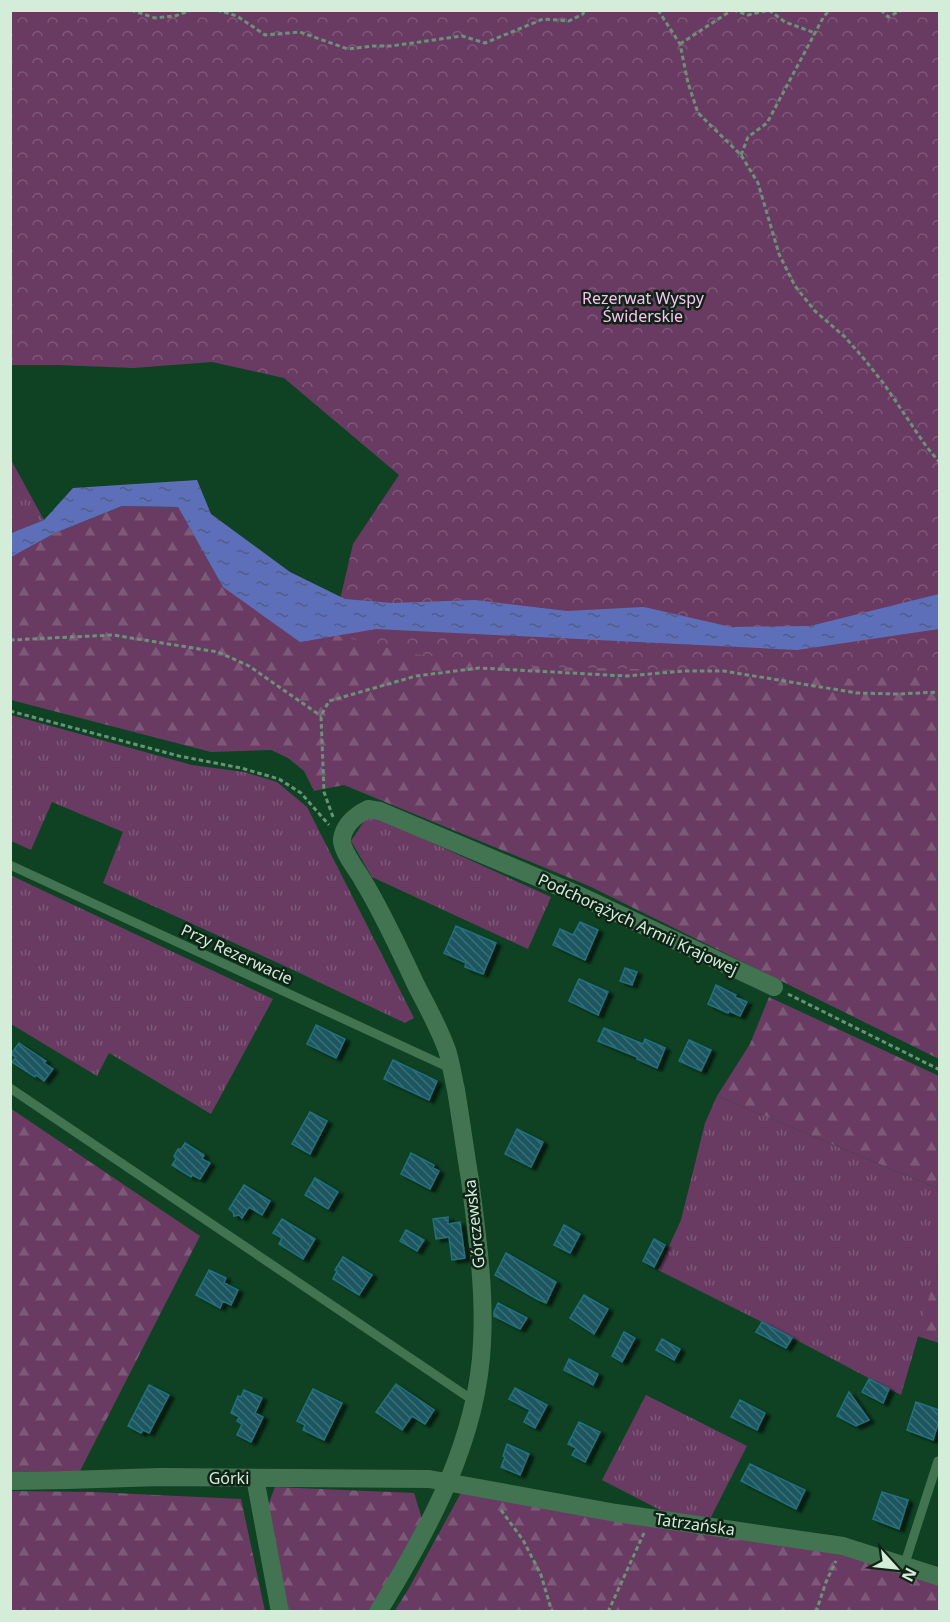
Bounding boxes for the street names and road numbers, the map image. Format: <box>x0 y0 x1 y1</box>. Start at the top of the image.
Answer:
street label: Podchorążych Armii Krajowej <box>535 868 741 980</box>
street label: Przy Rezerwacie <box>178 919 296 989</box>
street label: Górczewska <box>458 1178 490 1270</box>
street label: Górki <box>209 1467 249 1489</box>
street label: Tatrzańska <box>654 1508 736 1540</box>

